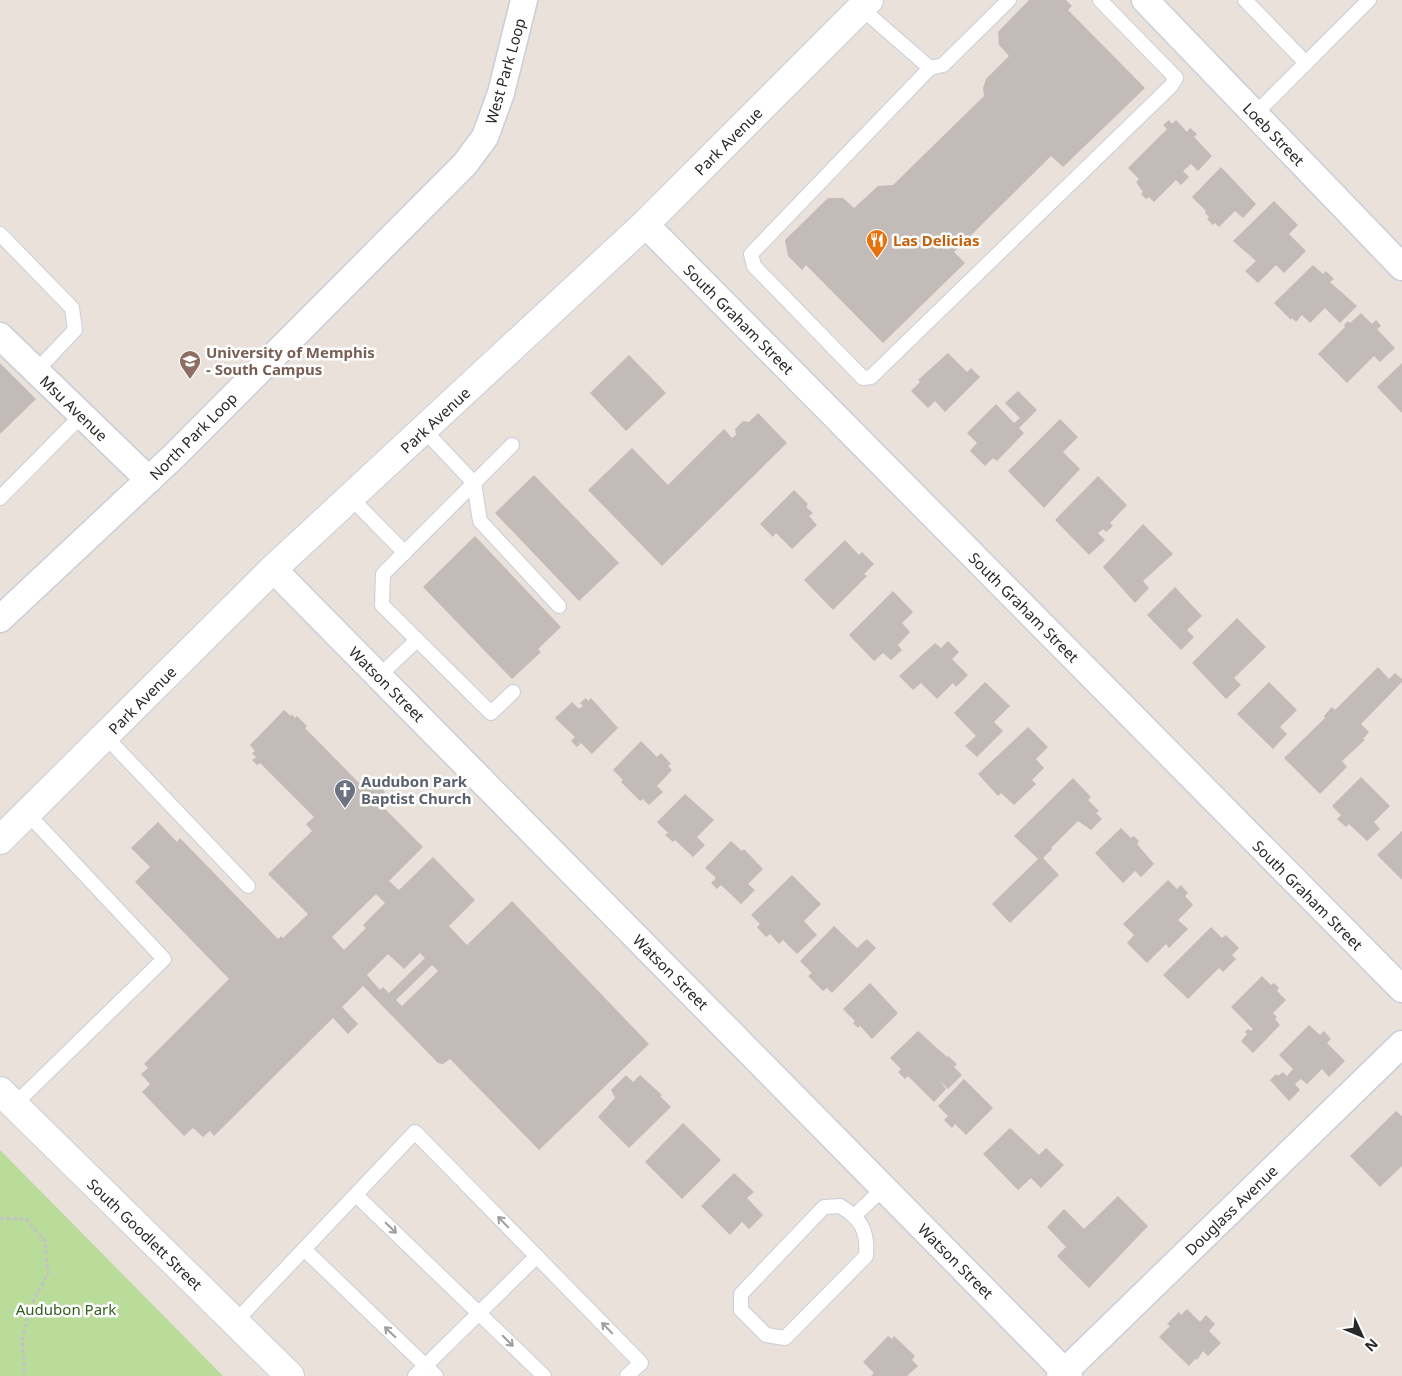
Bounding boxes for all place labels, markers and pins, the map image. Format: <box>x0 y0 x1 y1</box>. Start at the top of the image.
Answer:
restaurant icon: Las Delicias <box>865 228 889 259</box>
place label: Las Delicias <box>893 230 979 250</box>
place label: University of Memphis - South Campus <box>206 342 375 379</box>
school or university icon: University of Memphis - South Campus <box>178 349 202 380</box>
place label: Audubon Park Baptist Church <box>361 771 471 808</box>
church icon: Audubon Park Baptist Church <box>333 778 357 809</box>

